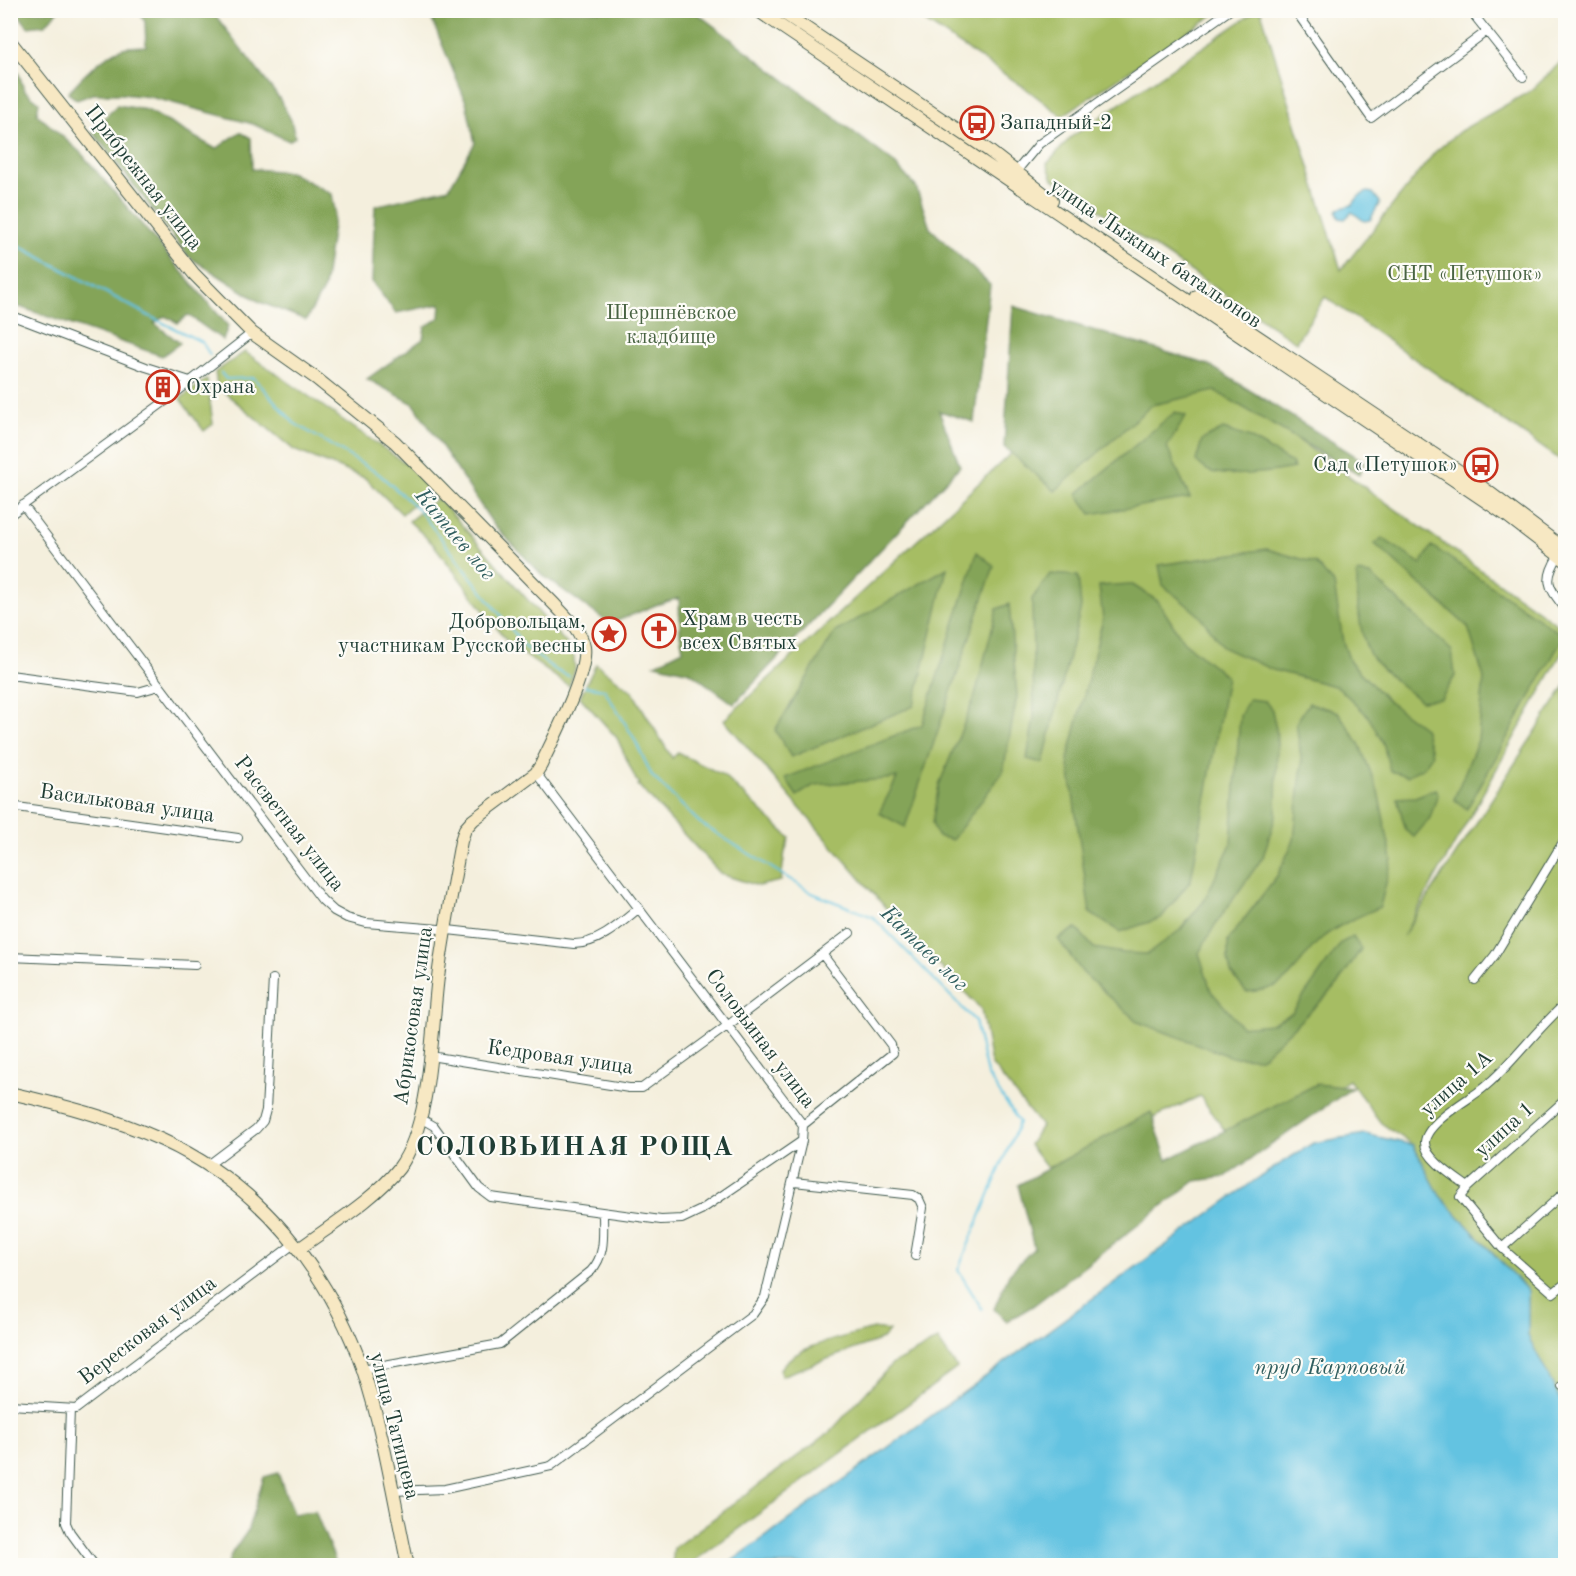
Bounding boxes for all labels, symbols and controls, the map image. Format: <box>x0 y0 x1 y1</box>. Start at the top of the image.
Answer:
street label: Прибрежная улица <box>80 102 206 254</box>
bus stop icon: Западный-2 <box>959 105 995 141</box>
place label: Западный-2 <box>1000 113 1112 134</box>
street label: улица Лыжных батальонов <box>1045 175 1265 333</box>
park label: СНТ «Петушок» <box>1387 264 1543 285</box>
park label: Шершнёвское кладбище <box>606 303 736 348</box>
building icon: Охрана <box>145 369 181 405</box>
place label: Охрана <box>186 377 255 398</box>
bus stop icon: Сад «Петушок» <box>1463 447 1499 483</box>
place label: Сад «Петушок» <box>1313 455 1458 476</box>
water label: Катаев лог <box>410 484 500 585</box>
place label: Храм в честь всех Святых <box>682 609 802 654</box>
place label: Добровольцам, участникам Русской весны <box>338 612 586 657</box>
church icon: Храм в честь всех Святых <box>641 613 677 649</box>
place icon: Добровольцам, участникам Русской весны <box>591 616 627 652</box>
street label: Рассветная улица <box>230 753 348 895</box>
street label: Васильковая улица <box>38 781 216 827</box>
water label: Катаев лог <box>875 901 972 996</box>
street label: Абрикосовая улица <box>391 925 437 1107</box>
street label: Соловьиная улица <box>701 966 819 1112</box>
street label: Кедровая улица <box>485 1037 635 1079</box>
street label: улица 1А <box>1417 1047 1497 1121</box>
street label: улица 1 <box>1471 1098 1539 1162</box>
district label: СОЛОВЬИНАЯ РОЩА <box>416 1134 734 1161</box>
street label: Вересковая улица <box>75 1273 221 1389</box>
street label: улица Татищева <box>366 1350 422 1502</box>
water label: пруд Карповый <box>1254 1357 1406 1379</box>

